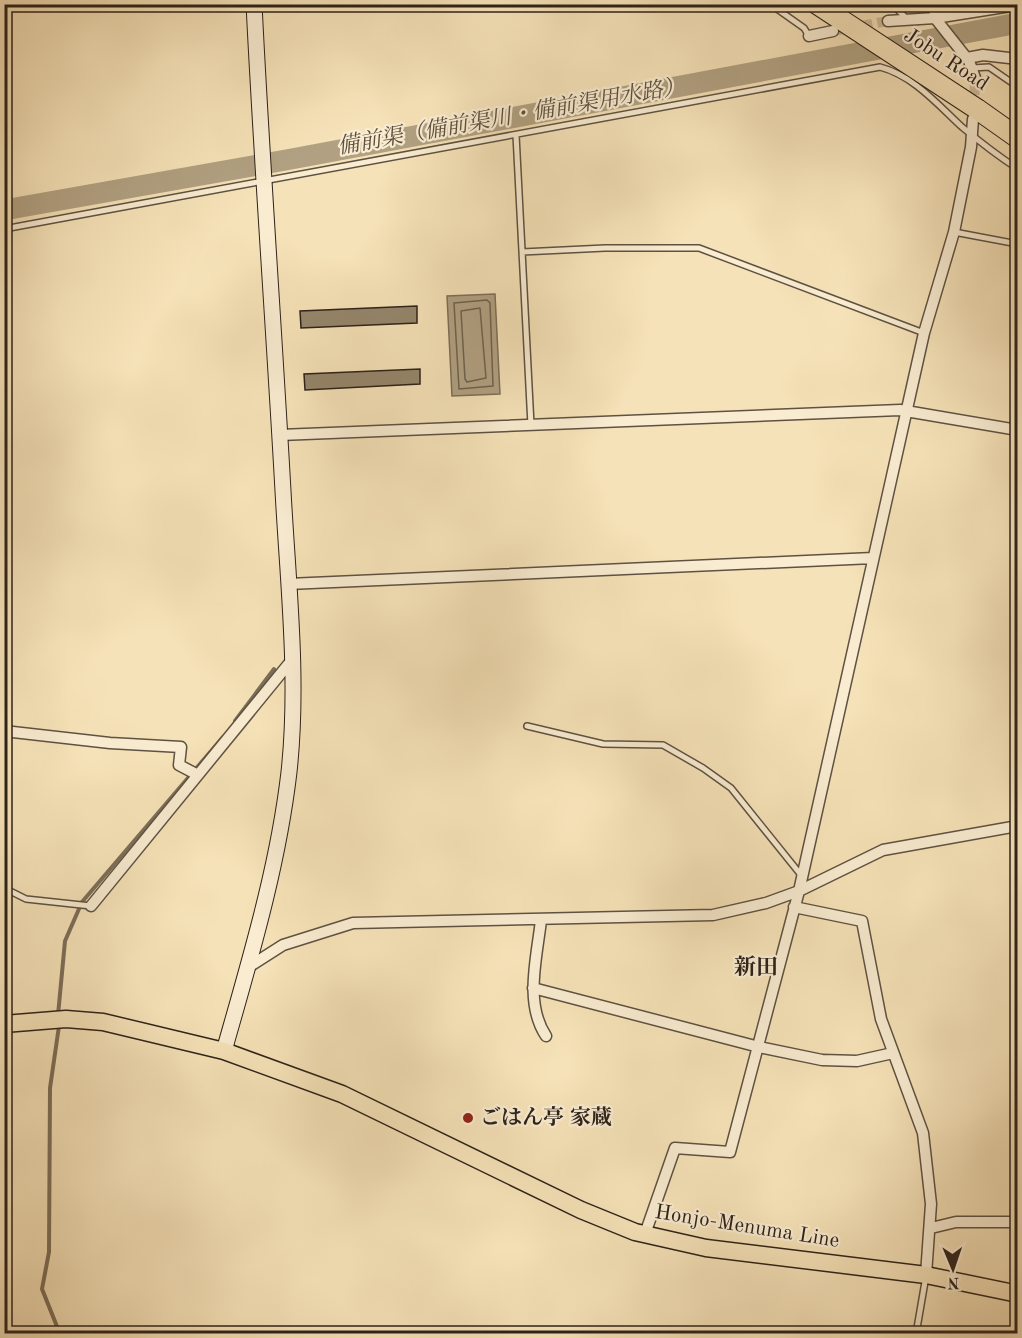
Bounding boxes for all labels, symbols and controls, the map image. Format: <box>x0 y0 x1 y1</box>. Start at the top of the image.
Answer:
street label: Jobu Road <box>900 25 992 95</box>
water label: 備前渠（備前渠川・備前渠用水路） <box>335 74 686 158</box>
district label: 新田 <box>734 955 778 979</box>
place label: ごはん亭 家蔵 <box>480 1106 612 1129</box>
marker: ごはん亭 家蔵 <box>461 1111 475 1125</box>
street label: Honjo-Menuma Line <box>653 1202 841 1252</box>
north arrow <box>923 1239 983 1299</box>
text: N <box>946 1274 960 1290</box>

